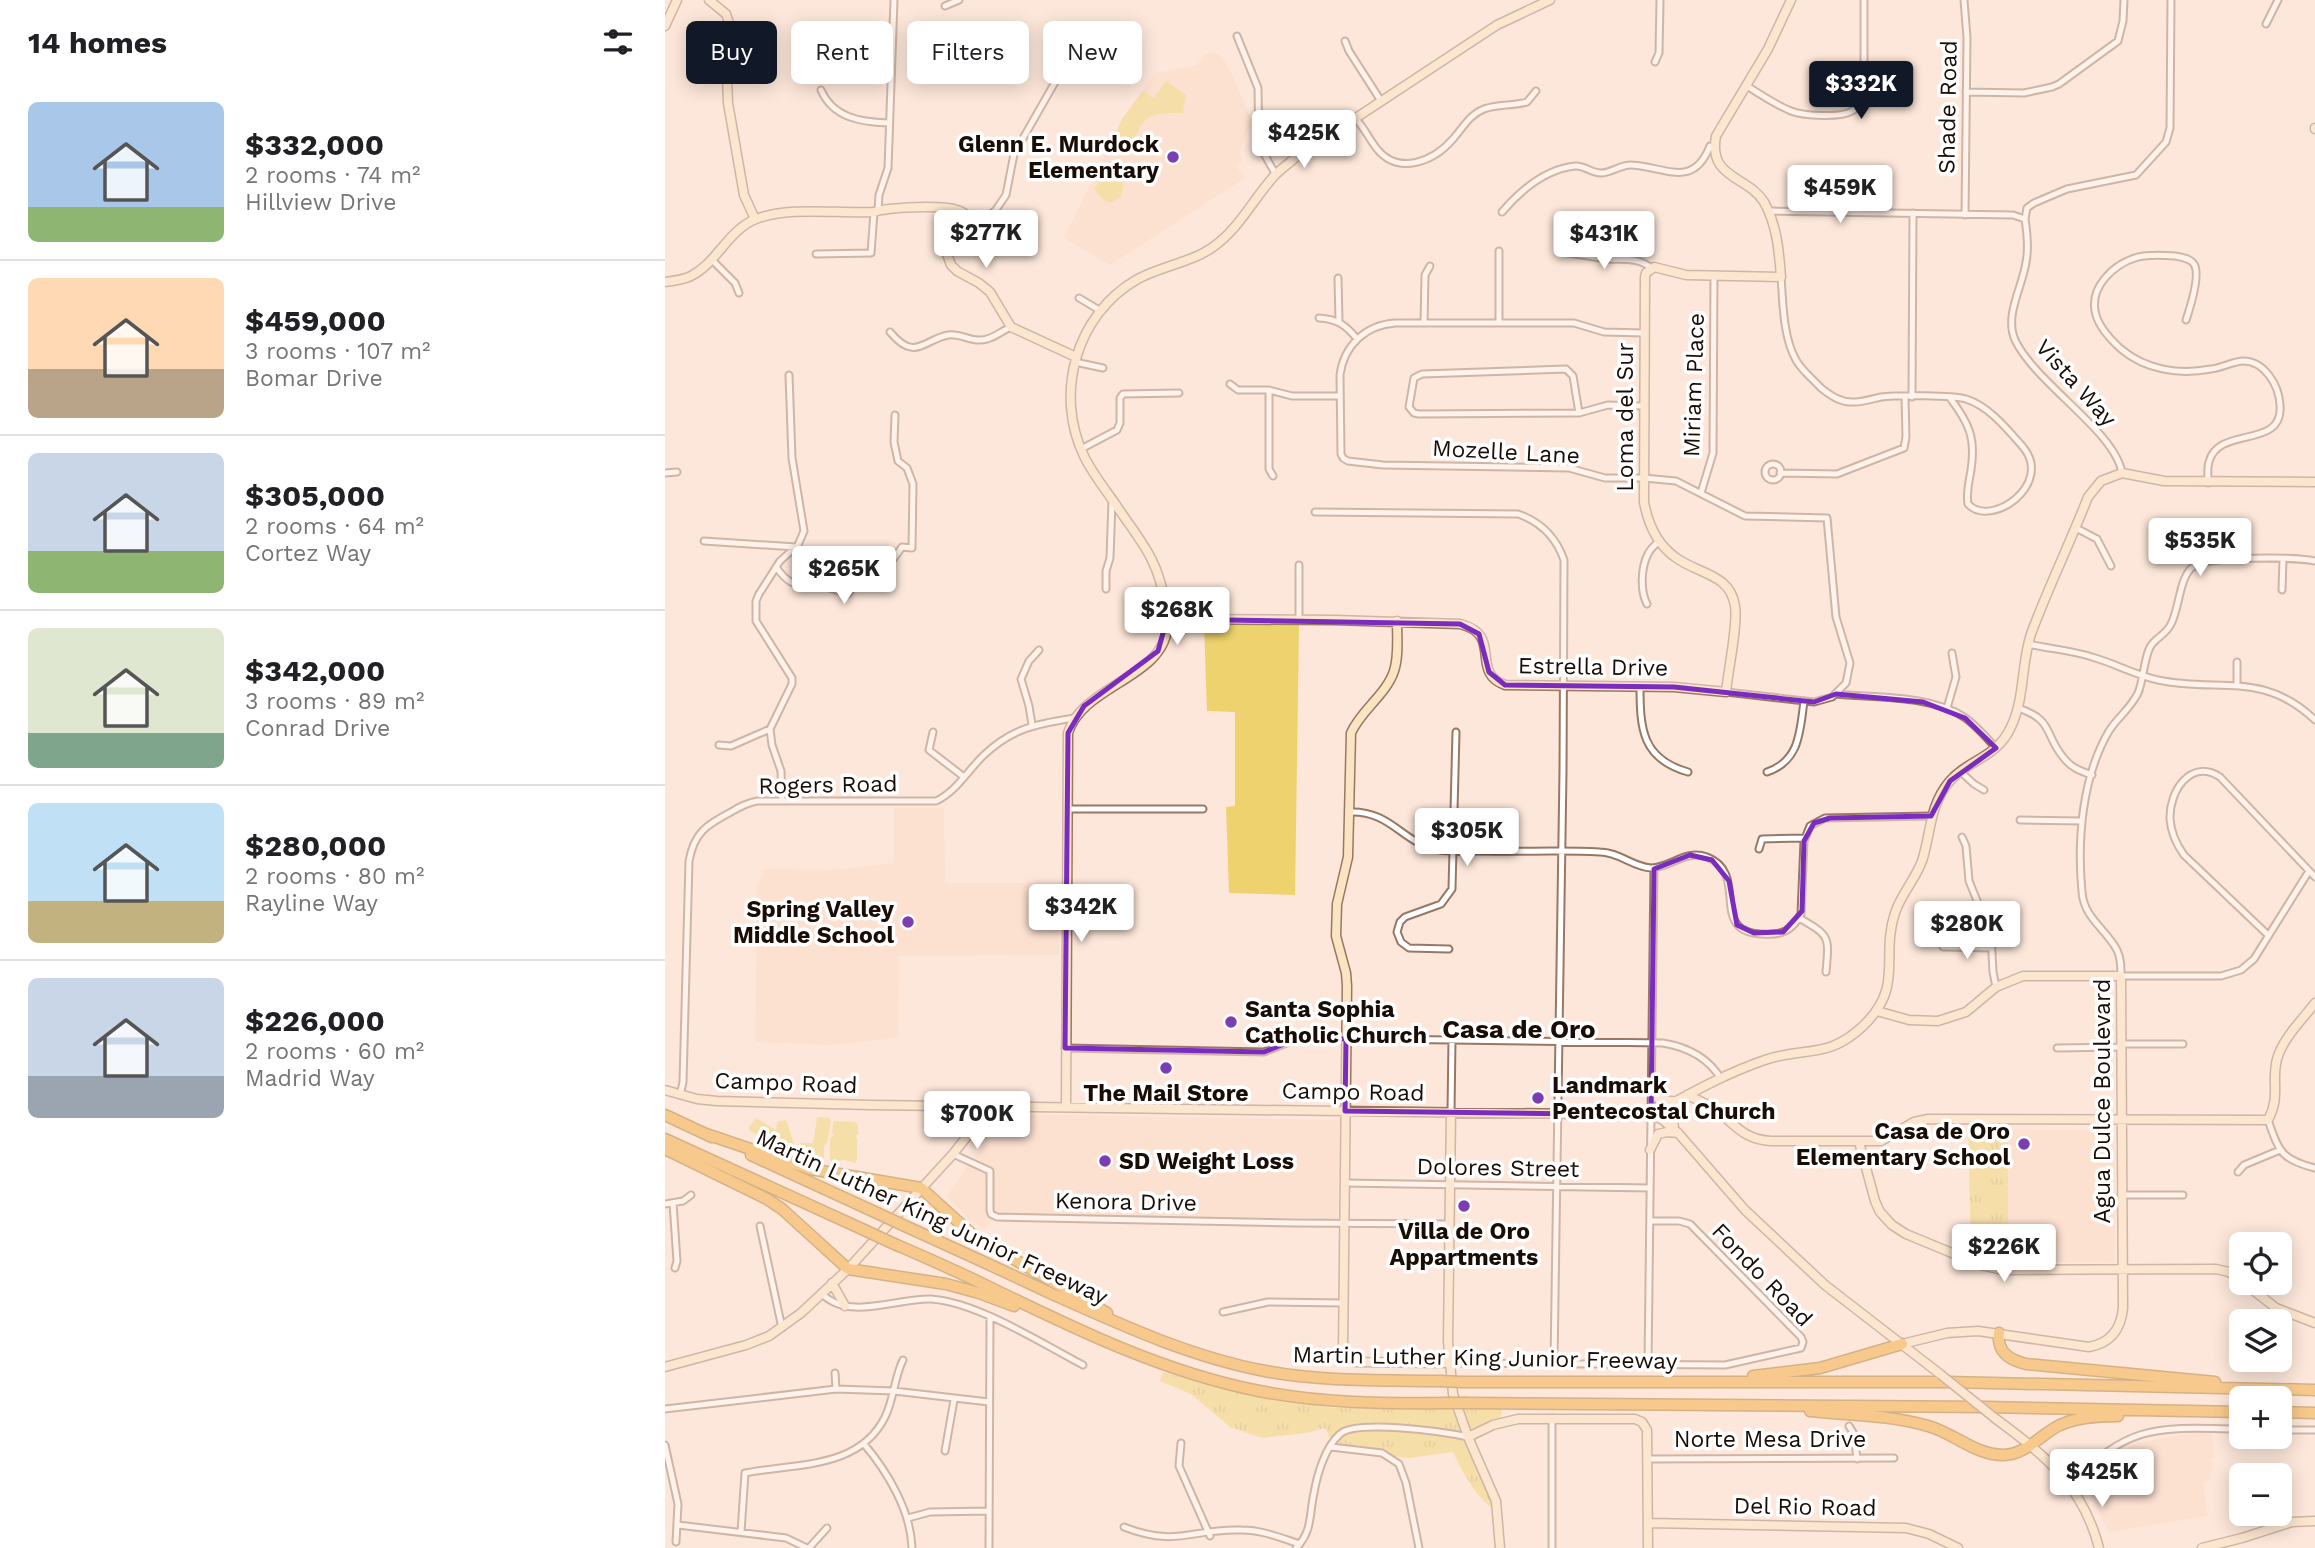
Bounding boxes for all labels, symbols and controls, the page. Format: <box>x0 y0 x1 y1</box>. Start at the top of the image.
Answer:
chip: Buy <box>686 21 777 84</box>
chip: Rent <box>791 21 893 84</box>
chip: Filters <box>907 21 1029 84</box>
chip: New <box>1043 21 1142 84</box>
icon: filters <box>599 23 637 61</box>
text: 14 homes <box>28 25 167 60</box>
street label: Shade Road <box>1933 40 1963 174</box>
pin: $332K <box>1812 61 1910 121</box>
text: $332K <box>1825 70 1897 97</box>
pin: $425K <box>1255 110 1353 170</box>
text: $425K <box>1268 119 1340 146</box>
text: $332,000 <box>245 127 384 162</box>
icon: home <box>84 130 168 214</box>
place label: Glenn E. Murdock Elementary <box>958 131 1160 184</box>
marker: Glenn E. Murdock Elementary <box>1165 149 1181 165</box>
text: 2 rooms · 74 m² <box>245 162 420 189</box>
pin: $459K <box>1791 166 1889 225</box>
text: $459K <box>1803 174 1877 201</box>
text: Hillview Drive <box>245 189 396 216</box>
pin: $277K <box>937 210 1035 270</box>
pin: $431K <box>1555 212 1653 271</box>
text: $277K <box>950 219 1022 246</box>
text: $431K <box>1569 220 1639 247</box>
text: $459,000 <box>245 303 386 338</box>
icon: home <box>84 306 168 390</box>
street label: Miriam Place <box>1678 312 1710 458</box>
street label: Vista Way <box>2030 334 2122 432</box>
text: 3 rooms · 107 m² <box>245 338 431 365</box>
street label: Loma del Sur <box>1612 342 1639 492</box>
text: Bomar Drive <box>245 365 383 392</box>
street label: Mozelle Lane <box>1431 435 1581 469</box>
text: $305,000 <box>245 478 385 513</box>
icon: home <box>84 481 168 565</box>
text: 2 rooms · 64 m² <box>245 513 424 540</box>
pin: $535K <box>2151 518 2249 578</box>
text: $535K <box>2164 527 2236 554</box>
text: Cortez Way <box>245 540 371 567</box>
pin: $265K <box>795 546 893 606</box>
text: $265K <box>808 555 880 582</box>
pin: $268K <box>1128 588 1226 647</box>
text: $268K <box>1141 596 1213 623</box>
street label: Estrella Drive <box>1518 652 1668 682</box>
text: $342,000 <box>245 653 385 688</box>
icon: home <box>84 656 168 740</box>
text: 3 rooms · 89 m² <box>245 688 424 715</box>
text: Conrad Drive <box>245 715 390 742</box>
street label: Rogers Road <box>758 770 898 800</box>
pin: $305K <box>1418 808 1516 868</box>
text: $305K <box>1431 817 1503 844</box>
text: $280,000 <box>245 828 386 863</box>
icon: home <box>84 831 168 915</box>
text: 2 rooms · 80 m² <box>245 863 424 890</box>
pin: $342K <box>1032 884 1130 944</box>
text: Rayline Way <box>245 890 378 917</box>
text: $342K <box>1045 893 1117 920</box>
place label: Spring Valley Middle School <box>733 896 894 949</box>
pin: $280K <box>1918 902 2016 961</box>
text: $280K <box>1930 910 2004 937</box>
marker: Spring Valley Middle School <box>900 914 916 930</box>
street label: Agua Dulce Boulevard <box>2089 979 2116 1223</box>
place label: Santa Sophia Catholic Church <box>1245 996 1427 1049</box>
text: $226,000 <box>245 1003 385 1038</box>
icon: home <box>84 1006 168 1090</box>
marker: Santa Sophia Catholic Church <box>1223 1014 1239 1030</box>
district label: Casa de Oro <box>1442 1014 1596 1044</box>
text: 2 rooms · 60 m² <box>245 1038 424 1065</box>
marker: The Mail Store <box>1158 1060 1174 1076</box>
text: Madrid Way <box>245 1065 375 1092</box>
street label: Campo Road <box>714 1067 858 1099</box>
place label: Landmark Pentecostal Church <box>1552 1072 1776 1125</box>
street label: Campo Road <box>1281 1077 1425 1107</box>
place label: The Mail Store <box>1083 1080 1249 1107</box>
marker: Landmark Pentecostal Church <box>1530 1090 1546 1106</box>
pin: $700K <box>928 1092 1026 1151</box>
text: $700K <box>940 1100 1014 1127</box>
place label: Casa de Oro Elementary School <box>1796 1118 2010 1171</box>
street label: Martin Luther King Junior Freeway <box>752 1123 1112 1311</box>
marker: Casa de Oro Elementary School <box>2016 1136 2032 1152</box>
place label: SD Weight Loss <box>1119 1148 1294 1175</box>
marker: SD Weight Loss <box>1097 1153 1113 1169</box>
street label: Dolores Street <box>1416 1153 1580 1183</box>
street label: Kenora Drive <box>1055 1187 1197 1217</box>
marker: Villa de Oro Appartments <box>1456 1198 1472 1214</box>
place label: Villa de Oro Appartments <box>1390 1218 1538 1271</box>
street label: Fondo Road <box>1706 1218 1818 1332</box>
pin: $226K <box>1955 1224 2053 1284</box>
map controls <box>2229 1232 2292 1526</box>
button: locate <box>2229 1232 2292 1295</box>
text: $226K <box>1968 1233 2040 1260</box>
button: layers <box>2229 1309 2292 1372</box>
street label: Martin Luther King Junior Freeway <box>1292 1341 1678 1375</box>
button: + <box>2229 1386 2292 1449</box>
street label: Norte Mesa Drive <box>1674 1426 1866 1453</box>
pin: $425K <box>2053 1450 2151 1509</box>
text: $425K <box>2066 1458 2138 1485</box>
button: − <box>2229 1463 2292 1526</box>
street label: Del Rio Road <box>1733 1492 1877 1522</box>

